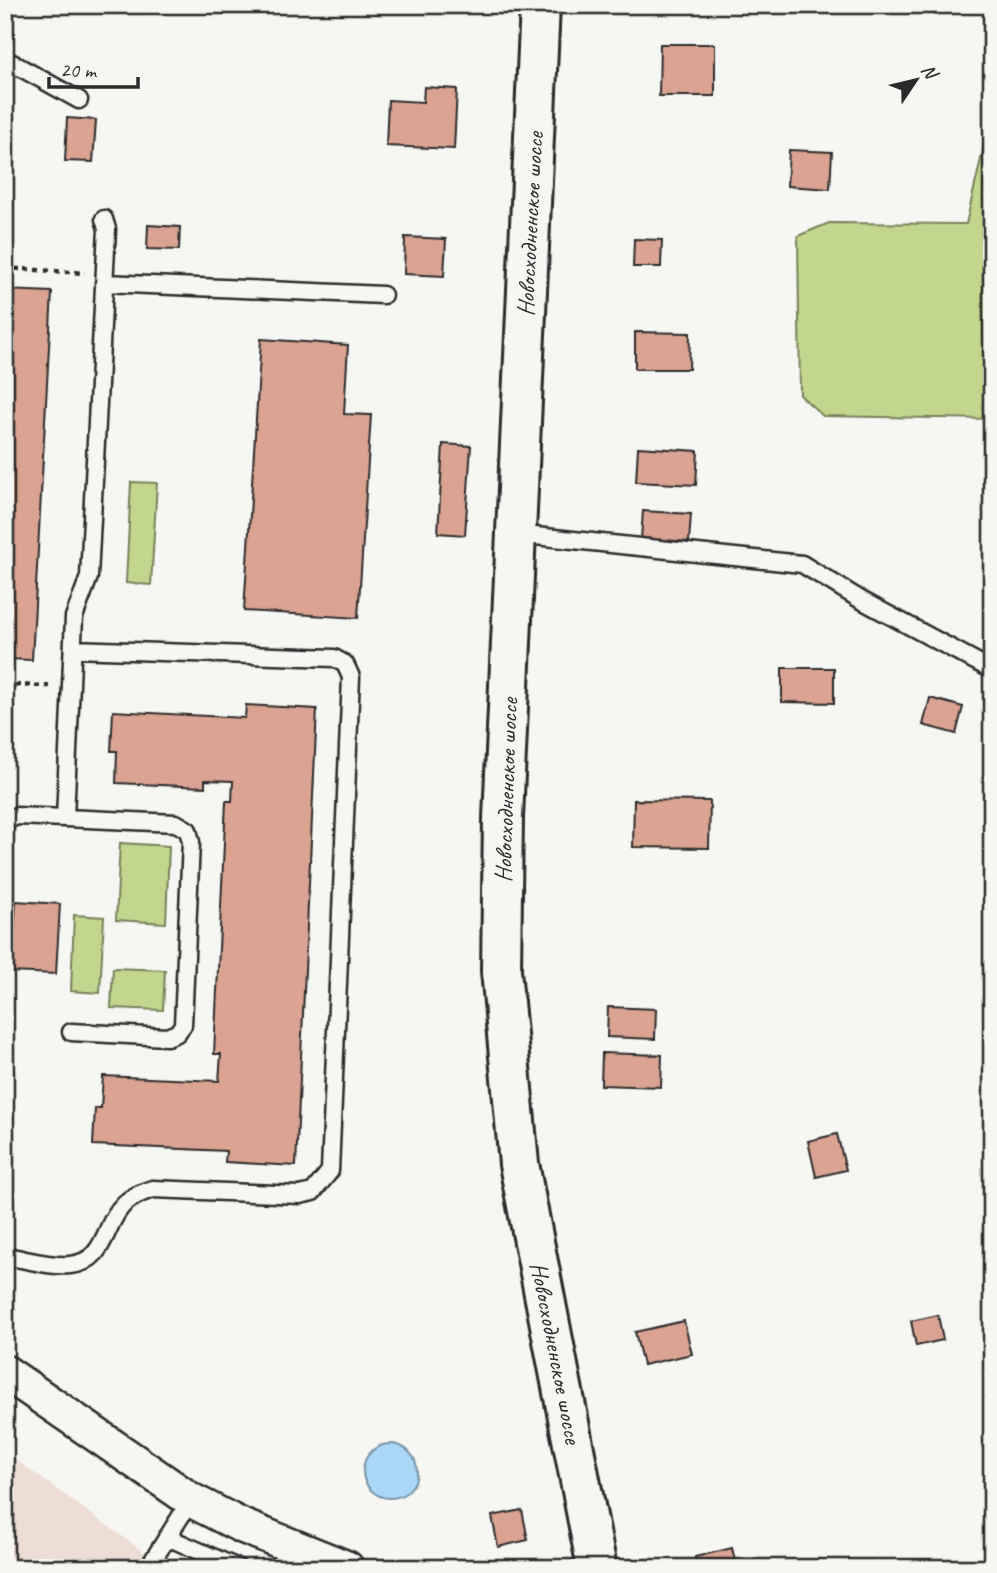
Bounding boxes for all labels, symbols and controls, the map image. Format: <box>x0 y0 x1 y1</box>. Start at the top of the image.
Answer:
scale bar <box>49 46 138 90</box>
north arrow <box>881 46 951 116</box>
text: 20 m <box>60 57 98 83</box>
text: N <box>916 59 944 85</box>
street label: Новосходненское шоссе <box>510 129 550 317</box>
street label: Новосходненское шоссе <box>488 695 524 883</box>
street label: Новосходненское шоссе <box>524 1260 589 1448</box>

